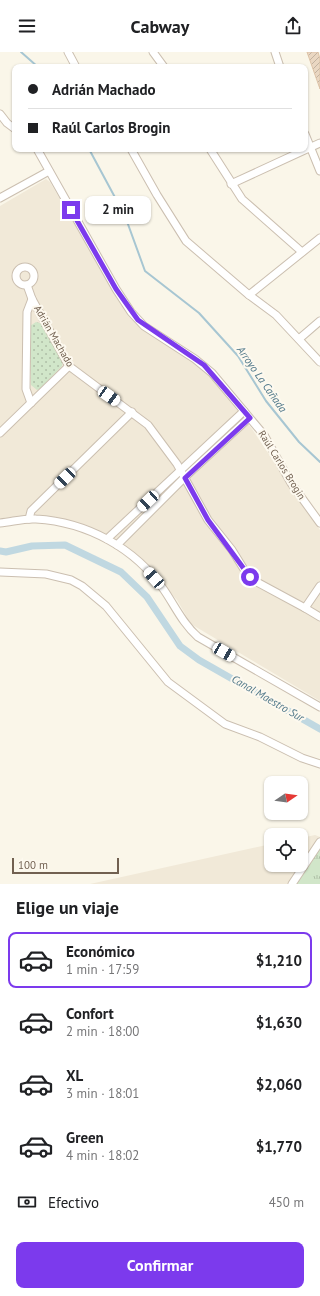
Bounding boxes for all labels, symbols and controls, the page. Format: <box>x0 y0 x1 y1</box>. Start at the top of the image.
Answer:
icon: menu <box>16 15 38 37</box>
text: Cabway <box>131 15 189 38</box>
icon: share <box>282 15 304 37</box>
text: Adrián Machado <box>52 80 156 99</box>
text: Raúl Carlos Brogin <box>52 118 171 137</box>
callout: 2 min <box>85 196 151 224</box>
route end <box>62 201 80 219</box>
text: 2 min <box>102 201 134 218</box>
street label: Adrián Machado <box>31 303 77 369</box>
water label: Arroyo La Cañada <box>233 342 290 415</box>
car <box>96 384 122 408</box>
street label: Raúl Carlos Brogin <box>256 428 308 502</box>
car <box>52 465 78 491</box>
car <box>135 488 161 514</box>
car <box>142 565 166 591</box>
route start <box>241 568 259 586</box>
car <box>211 641 237 663</box>
water label: Canal Maestro Sur <box>229 672 308 725</box>
north arrow <box>264 776 308 820</box>
map controls <box>264 776 308 872</box>
button: locate <box>264 828 308 872</box>
scale bar <box>12 856 119 875</box>
text: 100 m <box>18 858 48 872</box>
text: Elige un viaje <box>16 896 119 919</box>
icon: car <box>18 942 54 978</box>
text: Económico <box>66 942 135 961</box>
text: $1,210 <box>256 951 302 970</box>
text: 1 min · 17:59 <box>66 961 139 978</box>
icon: car <box>18 1004 54 1040</box>
text: Confort <box>66 1004 114 1023</box>
text: $1,630 <box>256 1013 302 1032</box>
text: 2 min · 18:00 <box>66 1023 139 1040</box>
icon: car <box>18 1066 54 1102</box>
text: XL <box>66 1066 83 1085</box>
text: $2,060 <box>256 1075 302 1094</box>
text: 3 min · 18:01 <box>66 1085 139 1102</box>
icon: car <box>18 1128 54 1164</box>
text: Green <box>66 1128 104 1147</box>
text: $1,770 <box>256 1137 302 1156</box>
text: 4 min · 18:02 <box>66 1147 139 1164</box>
icon: cash <box>16 1191 38 1213</box>
text: Efectivo <box>48 1193 99 1212</box>
text: 450 m <box>269 1194 304 1211</box>
button: Confirmar <box>16 1242 304 1288</box>

